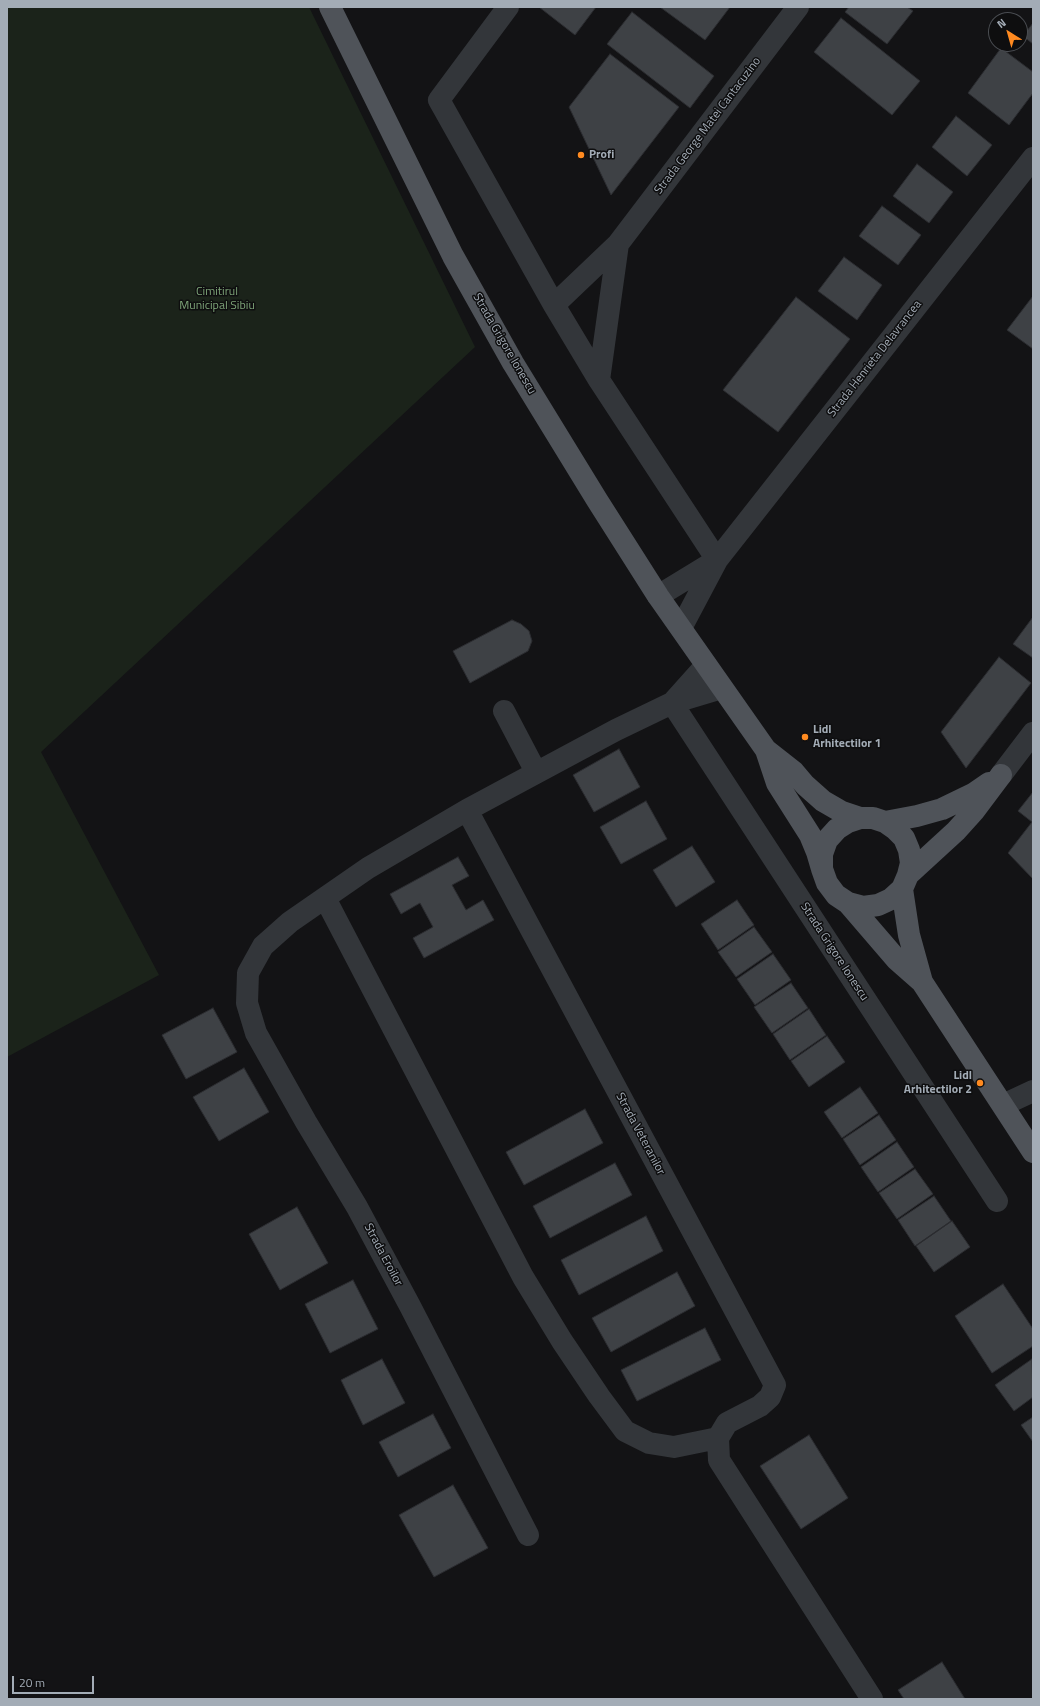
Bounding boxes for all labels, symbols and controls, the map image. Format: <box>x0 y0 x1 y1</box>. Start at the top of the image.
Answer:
north arrow <box>988 12 1028 52</box>
text: N <box>994 15 1009 32</box>
street label: Strada George Matei Cantacuzino <box>652 55 764 197</box>
place label: Profi <box>589 148 614 162</box>
marker: Profi <box>576 150 586 160</box>
park label: Cimitirul Municipal Sibiu <box>179 285 255 313</box>
street label: Strada Grigore Ionescu <box>469 291 539 397</box>
street label: Strada Henrieta Delavrancea <box>825 298 925 420</box>
place label: Lidl Arhitectilor 1 <box>813 723 881 751</box>
marker: Lidl Arhitectilor 1 <box>800 732 810 742</box>
street label: Strada Grigore Ionescu <box>797 900 871 1004</box>
place label: Lidl Arhitectilor 2 <box>904 1069 972 1097</box>
marker: Lidl Arhitectilor 2 <box>975 1078 985 1088</box>
street label: Strada Veteranilor <box>612 1090 668 1178</box>
street label: Strada Eroilor <box>361 1221 405 1289</box>
scale bar <box>14 1668 96 1694</box>
text: 20 m <box>19 1673 45 1692</box>

